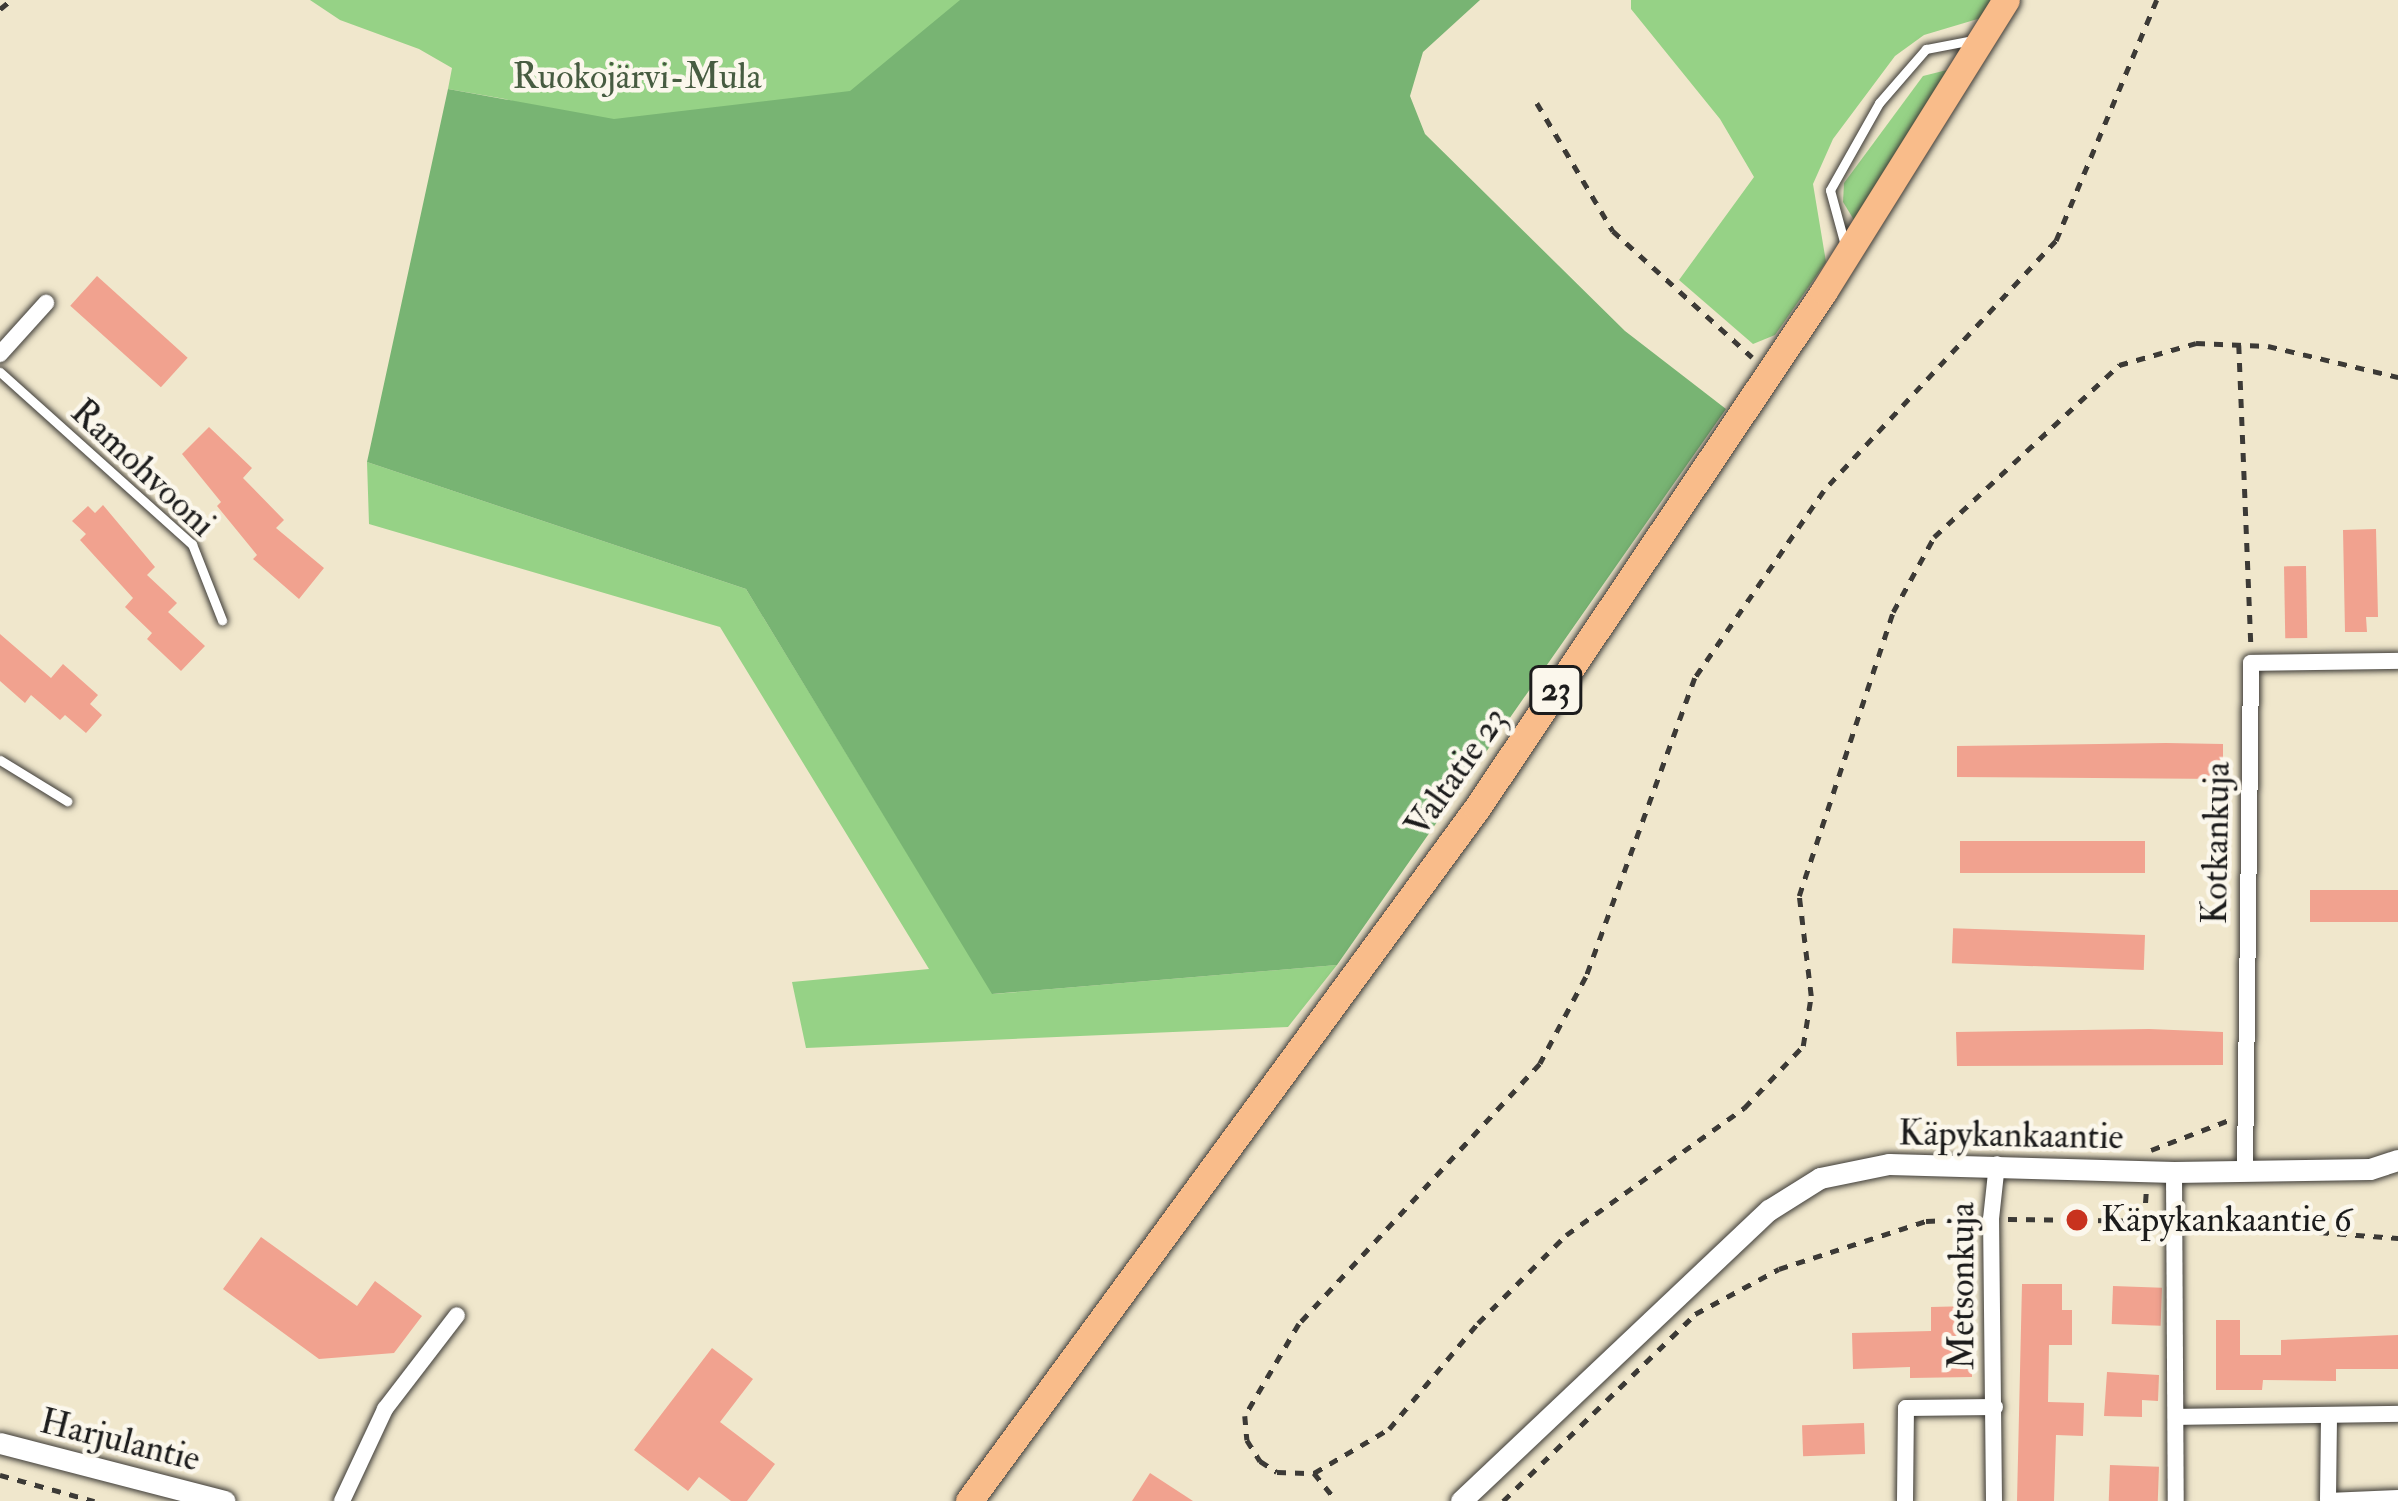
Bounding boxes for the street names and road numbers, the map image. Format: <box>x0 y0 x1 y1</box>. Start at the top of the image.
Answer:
street label: Ramohvooni <box>62 390 224 546</box>
road number: 23 <box>1529 663 1583 717</box>
street label: Valtatie 23 <box>1396 699 1516 845</box>
street label: Kotkankuja <box>2193 761 2239 925</box>
street label: Käpykankaantie <box>1898 1111 2124 1159</box>
street label: Metsonkuja <box>1940 1202 1984 1370</box>
street label: Harjulantie <box>36 1399 204 1481</box>

